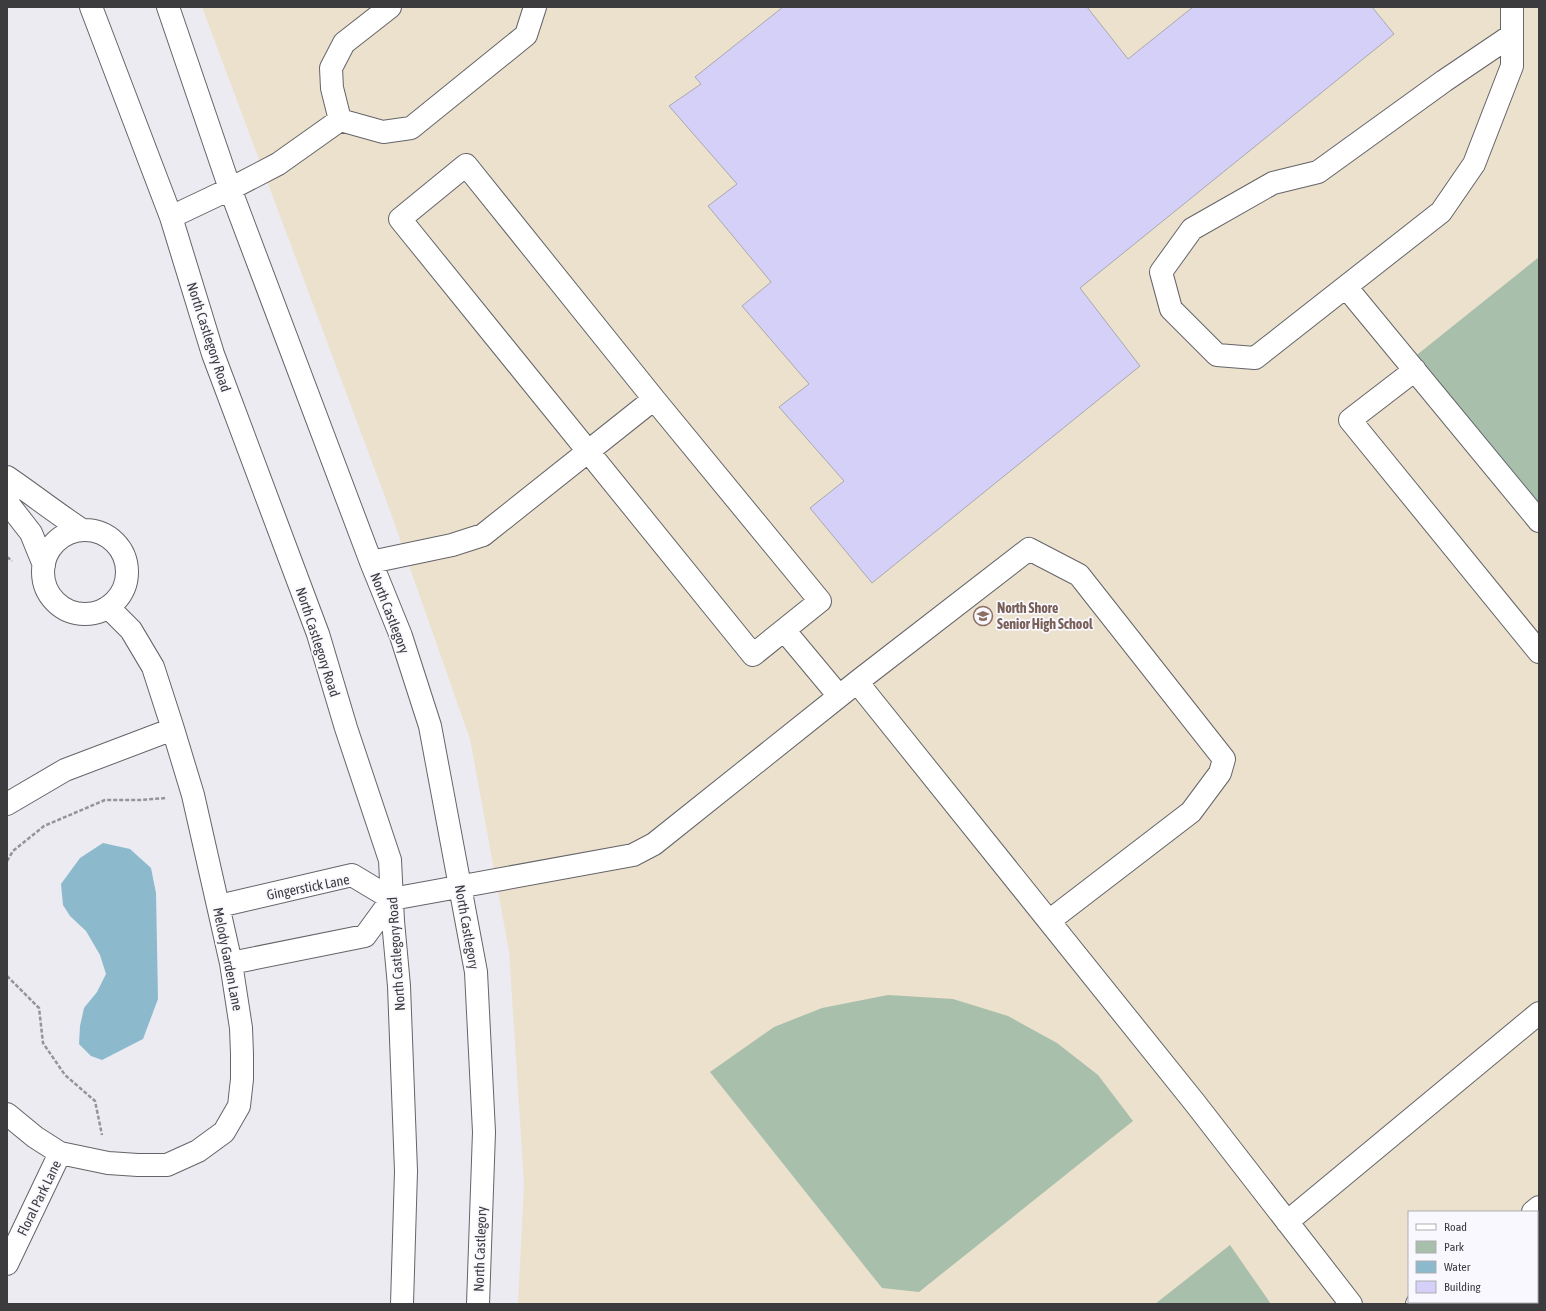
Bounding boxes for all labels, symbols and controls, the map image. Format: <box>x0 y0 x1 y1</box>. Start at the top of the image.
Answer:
street label: North Castlegory Road <box>184 280 234 394</box>
street label: North Castlegory <box>367 570 413 656</box>
street label: North Castlegory Road <box>293 585 343 699</box>
place label: North Shore Senior High School <box>997 600 1093 632</box>
school or university icon: North Shore Senior High School <box>972 605 994 627</box>
street label: Gingerstick Lane <box>265 871 351 903</box>
street label: North Castlegory <box>452 884 482 971</box>
street label: North Castlegory Road <box>384 897 408 1011</box>
street label: Melody Garden Lane <box>210 906 246 1012</box>
street label: Floral Park Lane <box>14 1158 64 1238</box>
street label: North Castlegory <box>471 1206 489 1292</box>
legend <box>1408 1211 1538 1303</box>
text: Road <box>1444 1220 1467 1234</box>
text: Park <box>1444 1240 1465 1254</box>
text: Water <box>1444 1260 1471 1274</box>
text: Building <box>1444 1280 1482 1294</box>

